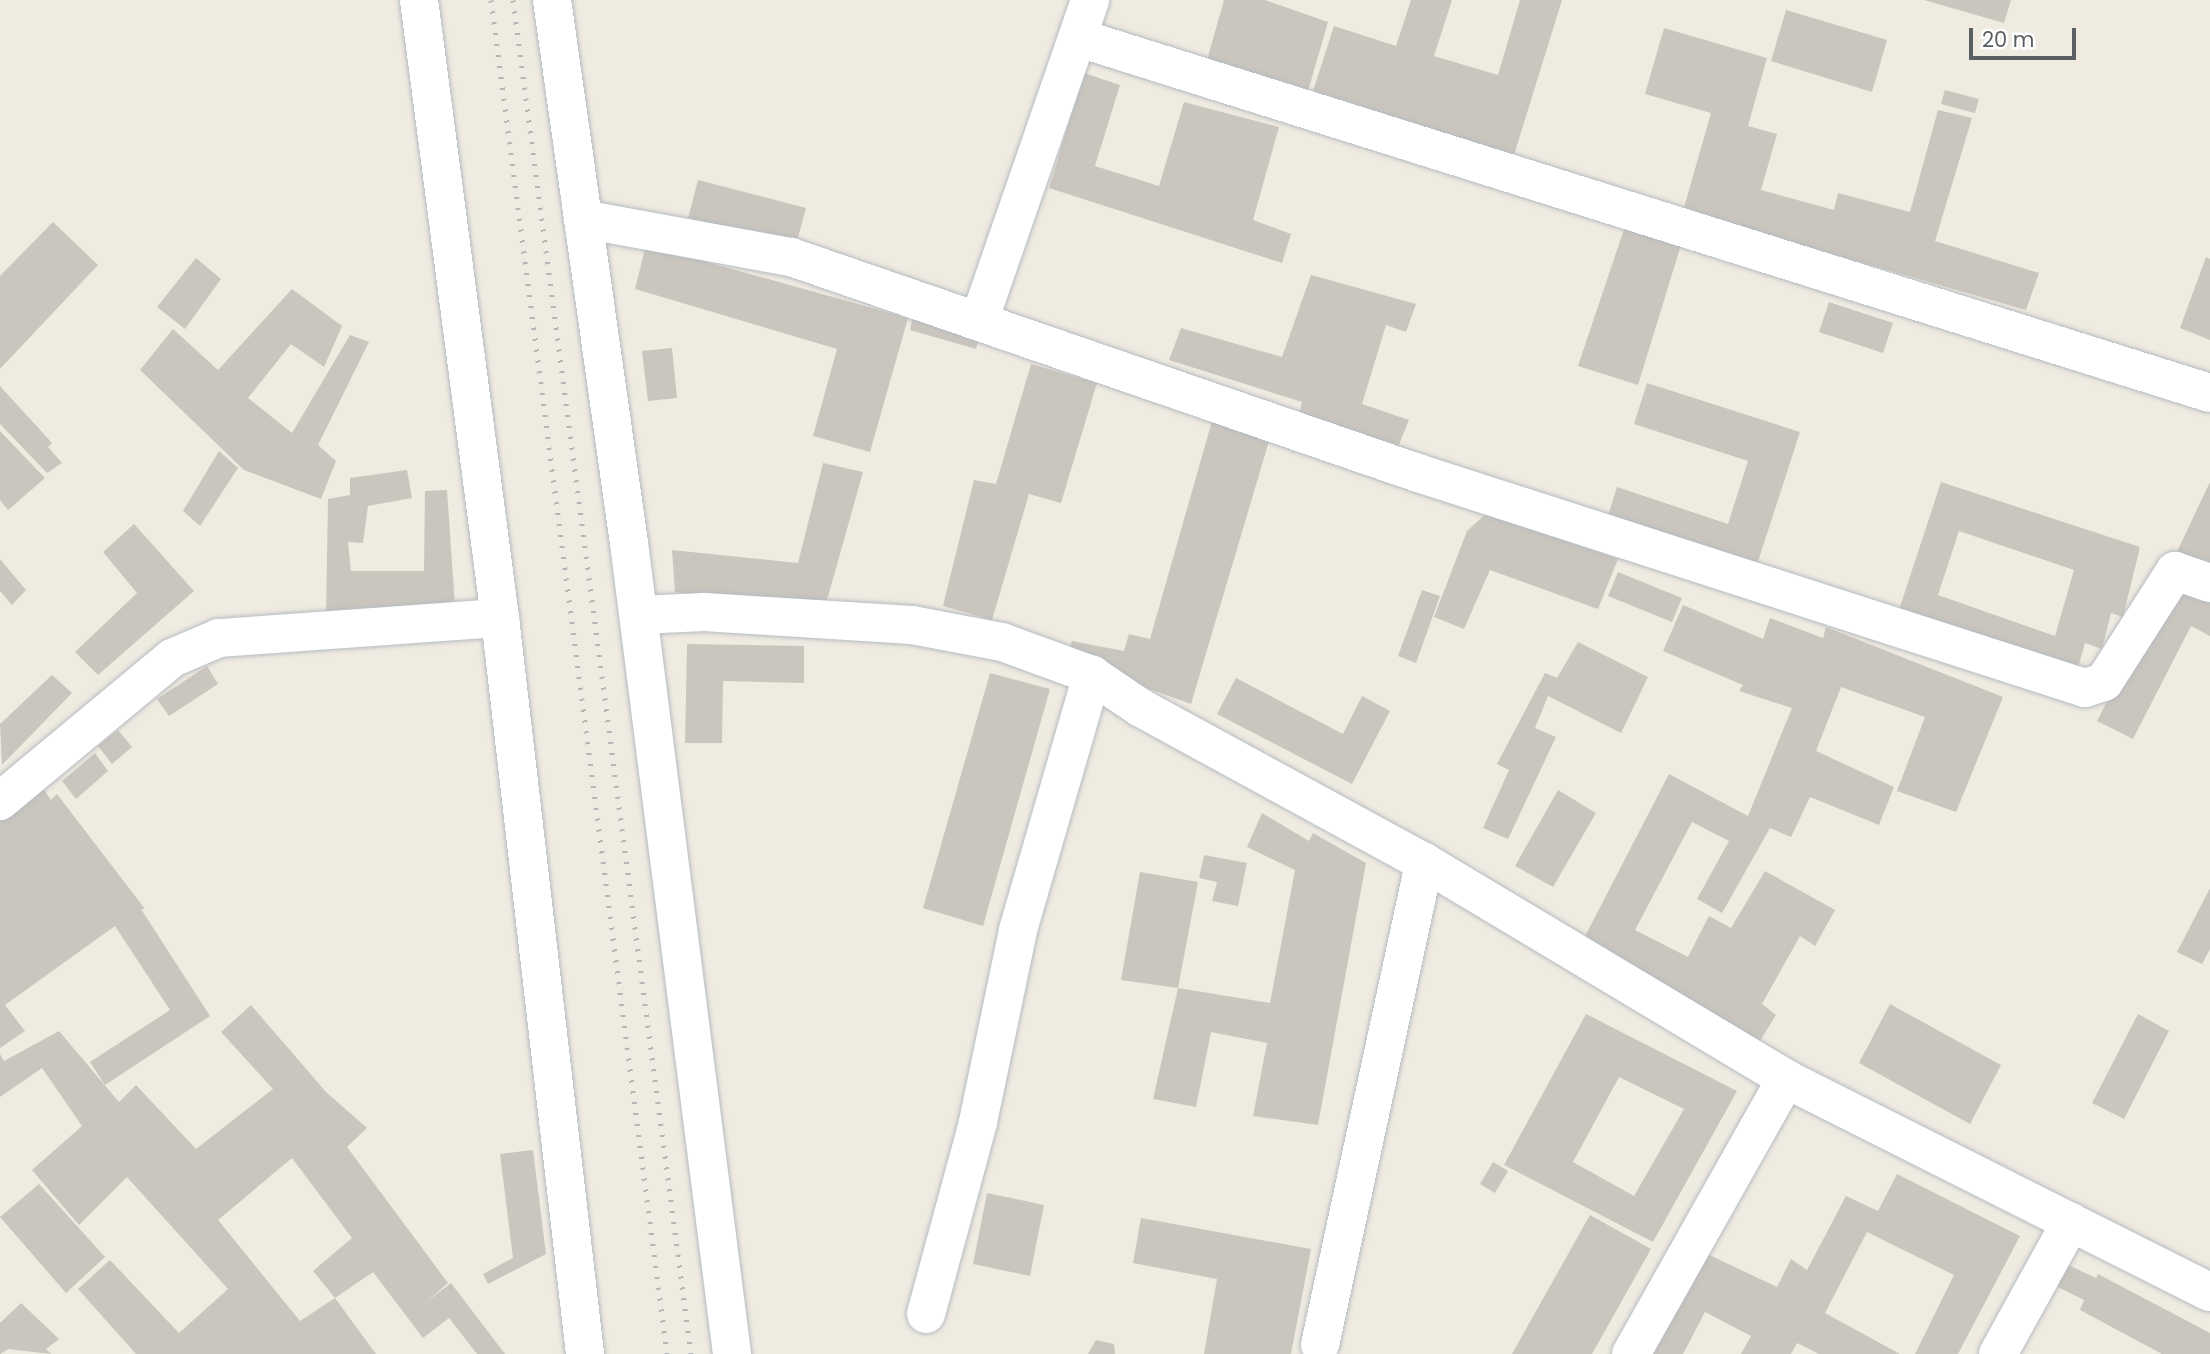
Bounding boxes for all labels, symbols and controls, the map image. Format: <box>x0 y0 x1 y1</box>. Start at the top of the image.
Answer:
scale bar <box>1972 14 2079 58</box>
text: 20 m <box>1982 25 2035 54</box>

